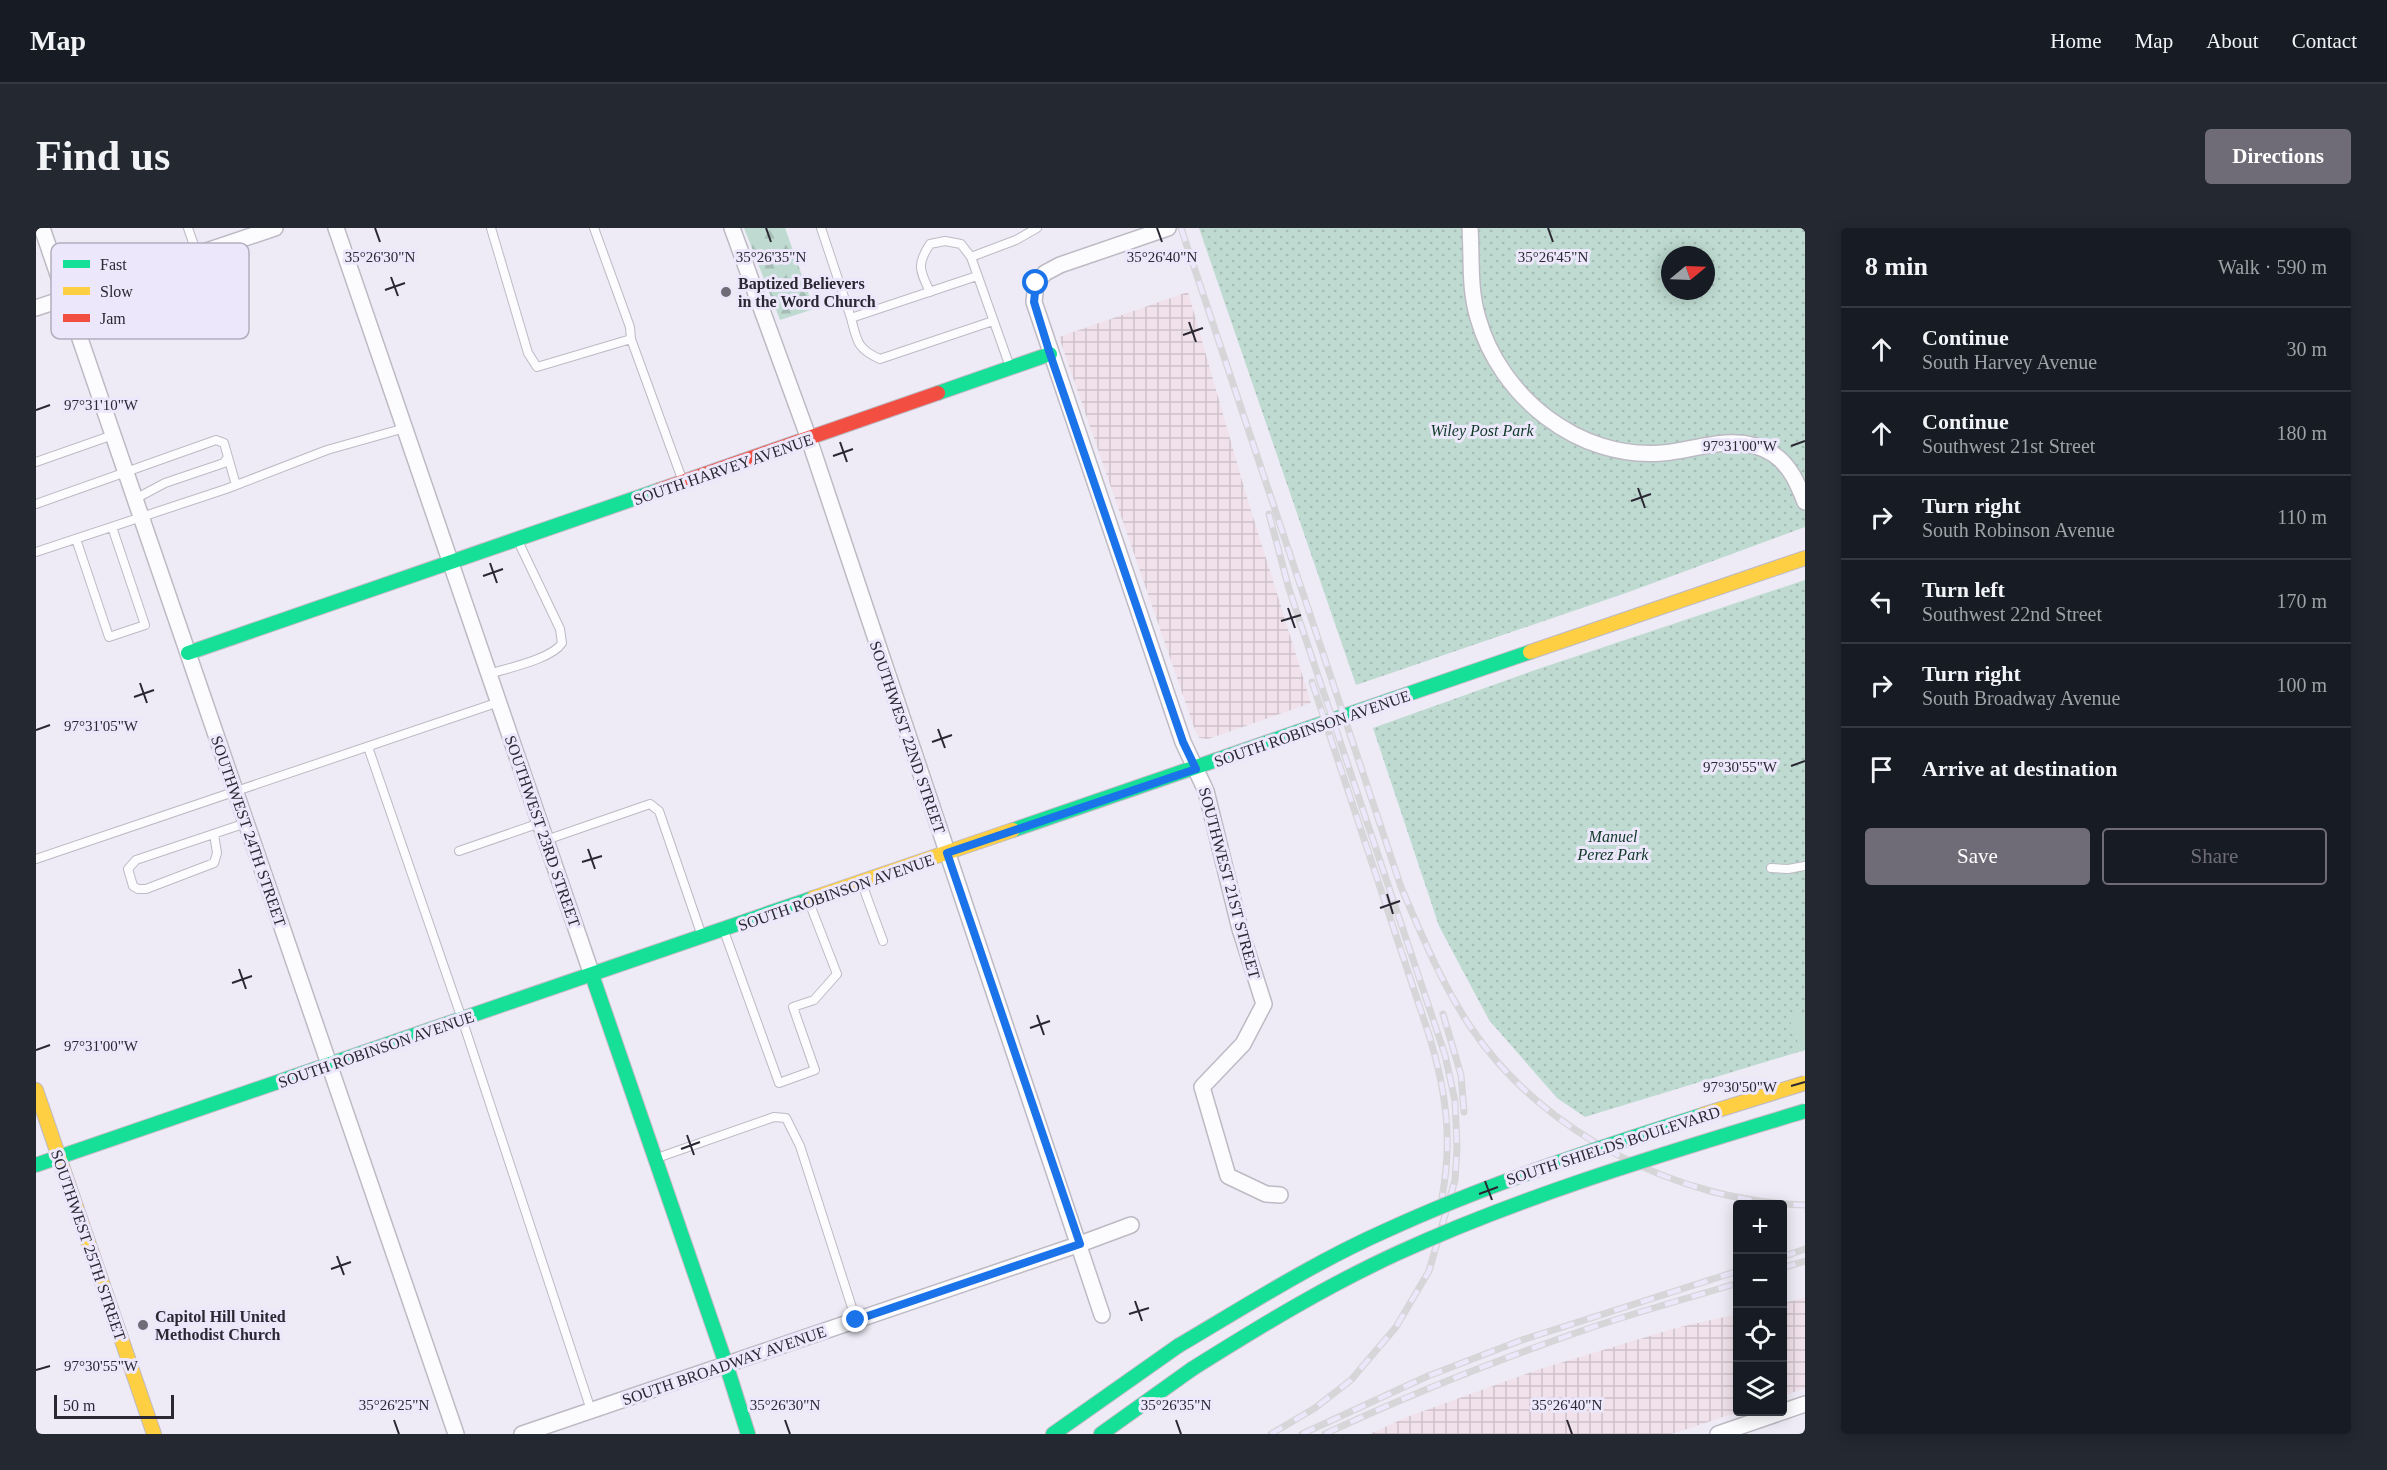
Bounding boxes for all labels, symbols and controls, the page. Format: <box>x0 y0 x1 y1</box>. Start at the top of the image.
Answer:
text: Map <box>30 25 86 56</box>
text: Home <box>2050 29 2102 53</box>
text: Map <box>2135 29 2173 53</box>
text: About <box>2206 29 2259 53</box>
text: Contact <box>2292 29 2357 53</box>
button: Directions <box>2205 129 2351 184</box>
text: Find us <box>36 133 170 179</box>
legend <box>51 243 249 339</box>
north arrow <box>1661 246 1715 300</box>
text: 35°26'30"N <box>345 249 415 265</box>
text: 35°26'35"N <box>736 249 806 265</box>
text: 35°26'40"N <box>1127 249 1197 265</box>
text: 35°26'45"N <box>1518 249 1588 265</box>
text: 8 min <box>1865 252 1928 281</box>
text: Fast <box>100 256 127 273</box>
text: Walk · 590 m <box>2218 256 2327 278</box>
route start <box>1022 269 1048 295</box>
place label: Baptized Believers in the Word Church <box>738 275 876 310</box>
text: Slow <box>100 283 133 300</box>
marker: Baptized Believers in the Word Church <box>719 285 733 299</box>
text: Jam <box>100 310 126 327</box>
text: Continue <box>1922 325 2009 350</box>
icon: ahead <box>1865 333 1898 366</box>
text: 30 m <box>2286 338 2327 360</box>
text: South Harvey Avenue <box>1922 351 2097 373</box>
text: 97°31'10"W <box>64 397 139 413</box>
text: Continue <box>1922 409 2009 434</box>
icon: ahead <box>1865 417 1898 450</box>
park label: Wiley Post Park <box>1430 422 1534 440</box>
text: 180 m <box>2276 422 2327 444</box>
street label: SOUTH HARVEY AVENUE <box>631 431 815 508</box>
text: Southwest 21st Street <box>1922 435 2095 457</box>
text: 97°31'00"W <box>1703 438 1778 454</box>
text: Turn right <box>1922 493 2021 518</box>
icon: right <box>1865 501 1898 534</box>
text: 110 m <box>2277 506 2327 528</box>
text: South Robinson Avenue <box>1922 519 2115 541</box>
text: Turn left <box>1922 577 2005 602</box>
icon: left <box>1865 585 1898 618</box>
text: 170 m <box>2276 590 2327 612</box>
text: Southwest 22nd Street <box>1922 603 2102 625</box>
street label: SOUTHWEST 22ND STREET <box>867 639 949 836</box>
text: Turn right <box>1922 661 2021 686</box>
icon: right <box>1865 669 1898 702</box>
text: 100 m <box>2276 674 2327 696</box>
street label: SOUTH ROBINSON AVENUE <box>1212 687 1412 770</box>
text: South Broadway Avenue <box>1922 687 2121 709</box>
text: 97°31'05"W <box>64 718 139 734</box>
street label: SOUTHWEST 23RD STREET <box>502 733 583 929</box>
street label: SOUTHWEST 24TH STREET <box>208 734 289 929</box>
icon: arrive <box>1865 753 1898 786</box>
text: Arrive at destination <box>1922 756 2118 781</box>
text: 97°30'55"W <box>1703 759 1778 775</box>
street label: SOUTHWEST 21ST STREET <box>1196 785 1263 981</box>
park label: Manuel Perez Park <box>1577 828 1649 863</box>
button: Save <box>1865 828 2090 885</box>
button: Share <box>2102 828 2327 885</box>
street label: SOUTH ROBINSON AVENUE <box>736 851 936 934</box>
street label: SOUTH ROBINSON AVENUE <box>276 1008 476 1091</box>
text: 97°31'00"W <box>64 1038 139 1054</box>
text: 97°30'50"W <box>1703 1079 1778 1095</box>
street label: SOUTH SHIELDS BOULEVARD <box>1504 1103 1722 1188</box>
street label: SOUTHWEST 25TH STREET <box>48 1148 129 1343</box>
map controls <box>1733 1200 1787 1416</box>
button: + <box>1733 1200 1787 1254</box>
button: − <box>1733 1254 1787 1308</box>
route end <box>842 1306 868 1332</box>
place label: Capitol Hill United Methodist Church <box>155 1308 286 1343</box>
button: locate <box>1733 1308 1787 1362</box>
marker: Capitol Hill United Methodist Church <box>136 1318 150 1332</box>
street label: SOUTH BROADWAY AVENUE <box>620 1323 828 1408</box>
text: 97°30'55"W <box>64 1358 139 1374</box>
button: layers <box>1733 1362 1787 1416</box>
scale bar <box>54 1392 174 1420</box>
text: 50 m <box>63 1397 95 1414</box>
text: 35°26'25"N <box>359 1397 429 1413</box>
text: 35°26'30"N <box>750 1397 820 1413</box>
text: 35°26'35"N <box>1141 1397 1211 1413</box>
text: 35°26'40"N <box>1532 1397 1602 1413</box>

